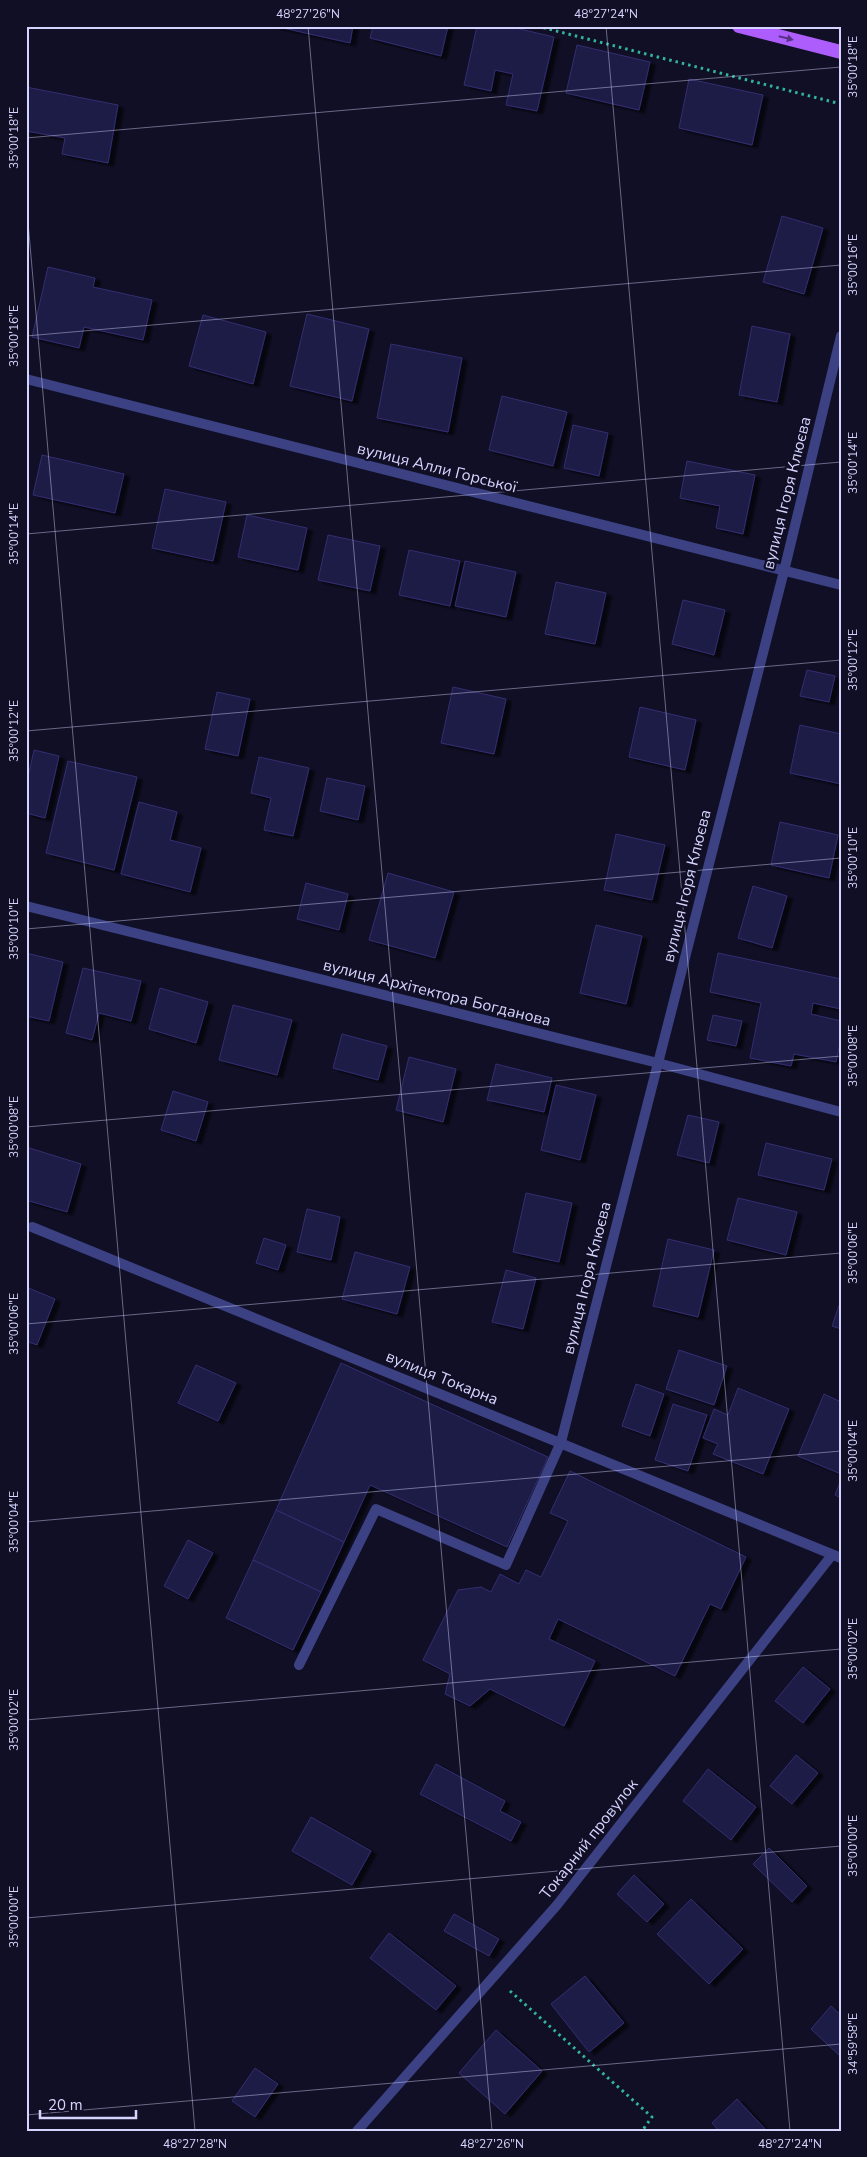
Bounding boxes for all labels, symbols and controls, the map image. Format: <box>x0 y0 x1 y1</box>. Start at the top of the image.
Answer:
text: 48°27'26"N <box>276 6 340 22</box>
text: 48°27'24"N <box>574 6 638 22</box>
one-way arrow <box>778 34 793 42</box>
text: 35°00'18"E <box>845 36 861 98</box>
text: 35°00'18"E <box>6 107 22 169</box>
text: 35°00'16"E <box>845 234 861 296</box>
text: 35°00'16"E <box>6 305 22 367</box>
street label: вулиця Ігоря Клюєва <box>757 414 817 572</box>
text: 35°00'14"E <box>845 432 861 494</box>
street label: вулиця Алли Горської <box>355 438 520 499</box>
text: 35°00'14"E <box>6 503 22 565</box>
text: 35°00'12"E <box>845 629 861 691</box>
text: 35°00'12"E <box>6 700 22 762</box>
street label: вулиця Ігоря Клюєва <box>657 807 717 965</box>
text: 35°00'10"E <box>845 827 861 889</box>
text: 35°00'10"E <box>6 898 22 960</box>
street label: вулиця Архітектора Богданова <box>321 954 553 1032</box>
text: 35°00'08"E <box>845 1025 861 1087</box>
text: 35°00'08"E <box>6 1096 22 1158</box>
street label: вулиця Ігоря Клюєва <box>557 1199 617 1357</box>
text: 35°00'06"E <box>845 1222 861 1284</box>
text: 35°00'06"E <box>6 1293 22 1355</box>
street label: вулиця Токарна <box>382 1345 502 1411</box>
text: 35°00'04"E <box>845 1420 861 1482</box>
text: 35°00'04"E <box>6 1491 22 1553</box>
text: 35°00'02"E <box>845 1618 861 1680</box>
text: 35°00'02"E <box>6 1689 22 1751</box>
street label: Токарний провулок <box>535 1774 643 1904</box>
text: 35°00'00"E <box>845 1815 861 1877</box>
text: 35°00'00"E <box>6 1886 22 1948</box>
text: 34°59'58"E <box>845 2013 861 2075</box>
scale bar <box>40 2087 136 2119</box>
text: 20 m <box>48 2095 83 2115</box>
text: 48°27'28"N <box>163 2136 227 2152</box>
text: 48°27'26"N <box>460 2136 524 2152</box>
text: 48°27'24"N <box>758 2136 822 2152</box>

